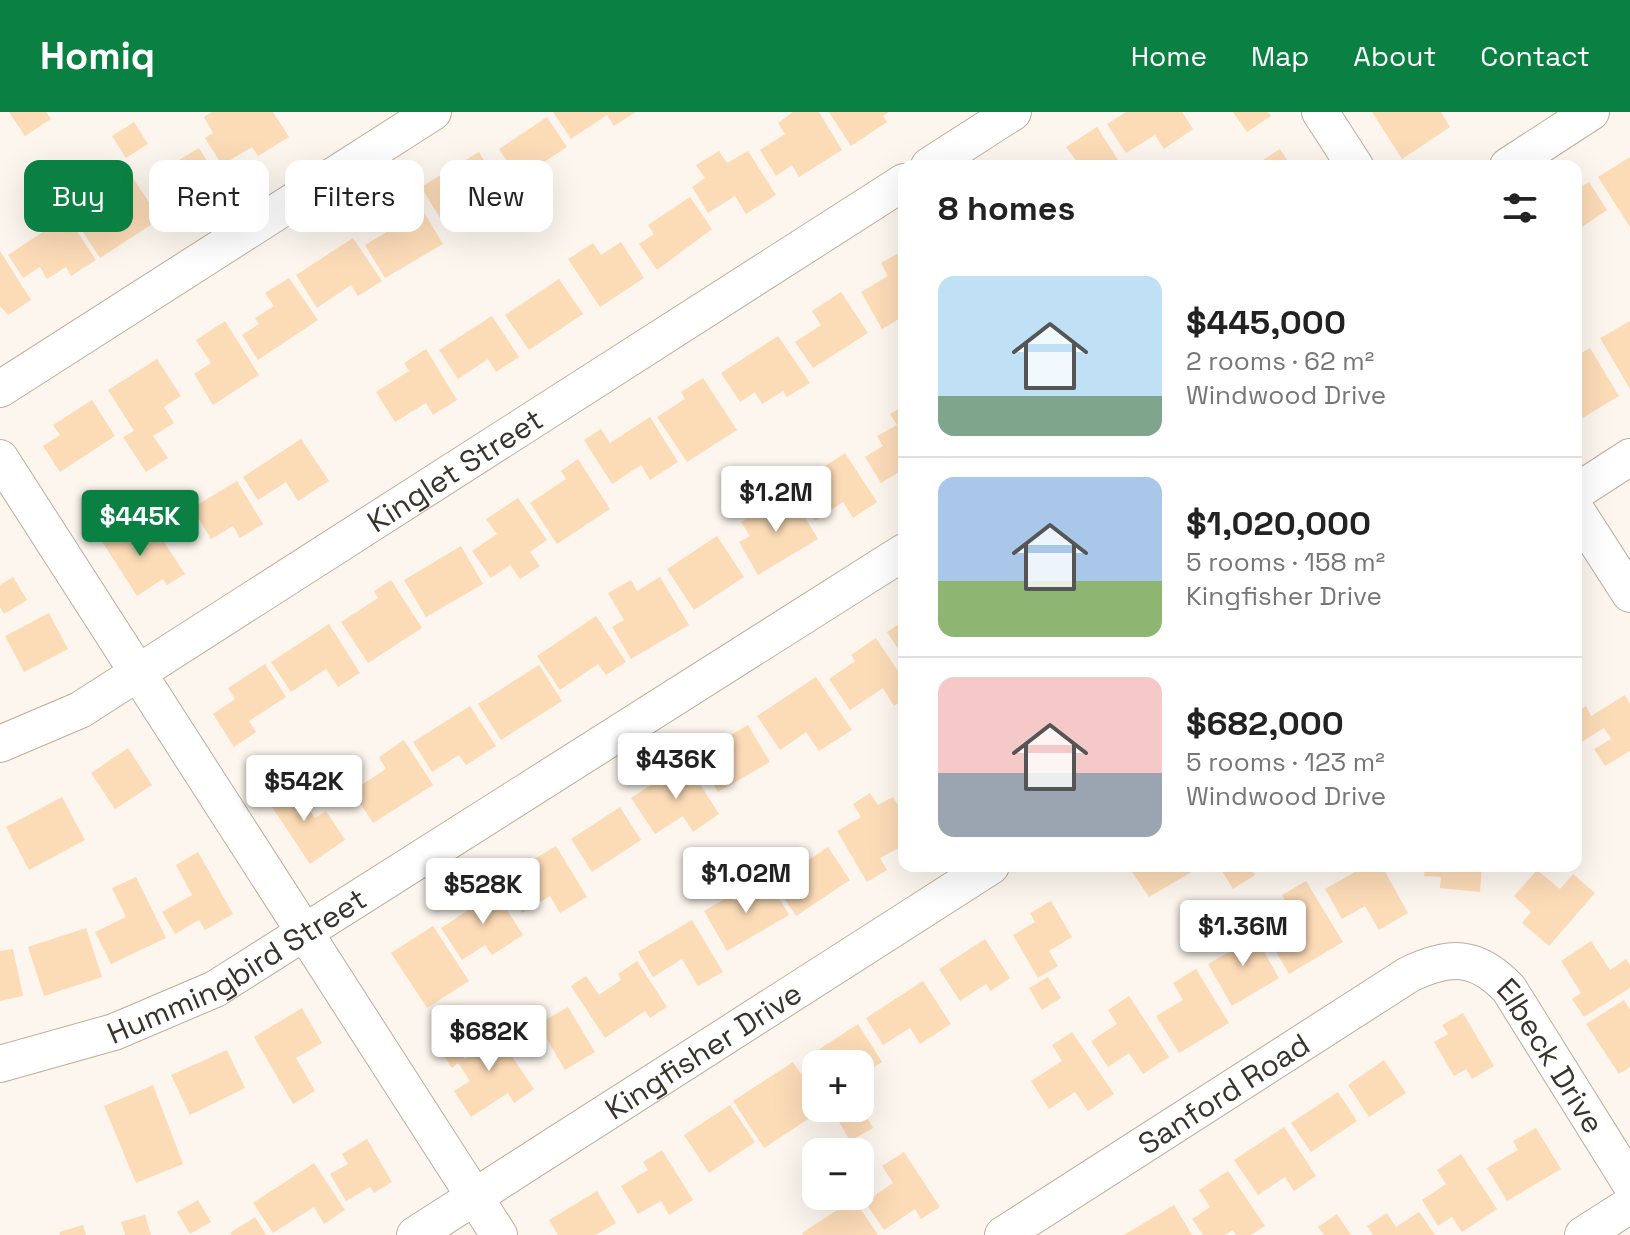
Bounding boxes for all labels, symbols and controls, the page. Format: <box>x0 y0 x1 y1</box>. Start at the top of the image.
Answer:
text: Homiq <box>40 32 155 80</box>
text: Home <box>1131 38 1207 74</box>
text: Map <box>1251 38 1309 74</box>
text: About <box>1353 38 1436 74</box>
text: Contact <box>1480 38 1590 74</box>
chip: Buy <box>24 160 133 232</box>
chip: Rent <box>149 160 269 232</box>
chip: Filters <box>285 160 424 232</box>
chip: New <box>440 160 553 232</box>
icon: filters <box>1498 186 1542 230</box>
text: 8 homes <box>938 187 1075 230</box>
text: $445,000 <box>1186 301 1346 344</box>
icon: home <box>1002 308 1098 404</box>
text: 2 rooms · 62 m² <box>1186 344 1374 378</box>
text: Windwood Drive <box>1186 378 1386 412</box>
street label: Kinglet Street <box>360 399 550 541</box>
pin: $1.2M <box>720 466 832 534</box>
text: $1.2M <box>739 475 813 509</box>
pin: $445K <box>84 490 196 558</box>
text: $445K <box>100 499 180 533</box>
text: $1,020,000 <box>1186 502 1371 545</box>
icon: home <box>1002 509 1098 605</box>
text: 5 rooms · 158 m² <box>1186 545 1385 579</box>
text: Kingfisher Drive <box>1186 579 1382 613</box>
text: $682,000 <box>1186 702 1344 745</box>
icon: home <box>1002 709 1098 805</box>
pin: $436K <box>620 733 732 801</box>
text: $436K <box>636 742 716 776</box>
text: 5 rooms · 123 m² <box>1186 745 1385 779</box>
pin: $542K <box>248 755 360 823</box>
text: $542K <box>264 764 344 798</box>
text: Windwood Drive <box>1186 779 1386 813</box>
pin: $1.02M <box>681 847 811 915</box>
text: $1.02M <box>701 856 791 890</box>
pin: $528K <box>427 858 539 926</box>
text: $528K <box>444 867 522 901</box>
street label: Hummingbird Street <box>101 879 373 1052</box>
pin: $1.36M <box>1178 900 1308 968</box>
text: $1.36M <box>1198 909 1288 943</box>
street label: Elbeck Drive <box>1489 969 1614 1140</box>
street label: Kingfisher Drive <box>597 973 809 1128</box>
pin: $682K <box>433 1005 545 1073</box>
text: $682K <box>449 1014 529 1048</box>
street label: Sanford Road <box>1130 1024 1317 1163</box>
map controls <box>802 1050 874 1210</box>
button: + <box>802 1050 874 1122</box>
button: − <box>802 1138 874 1210</box>

